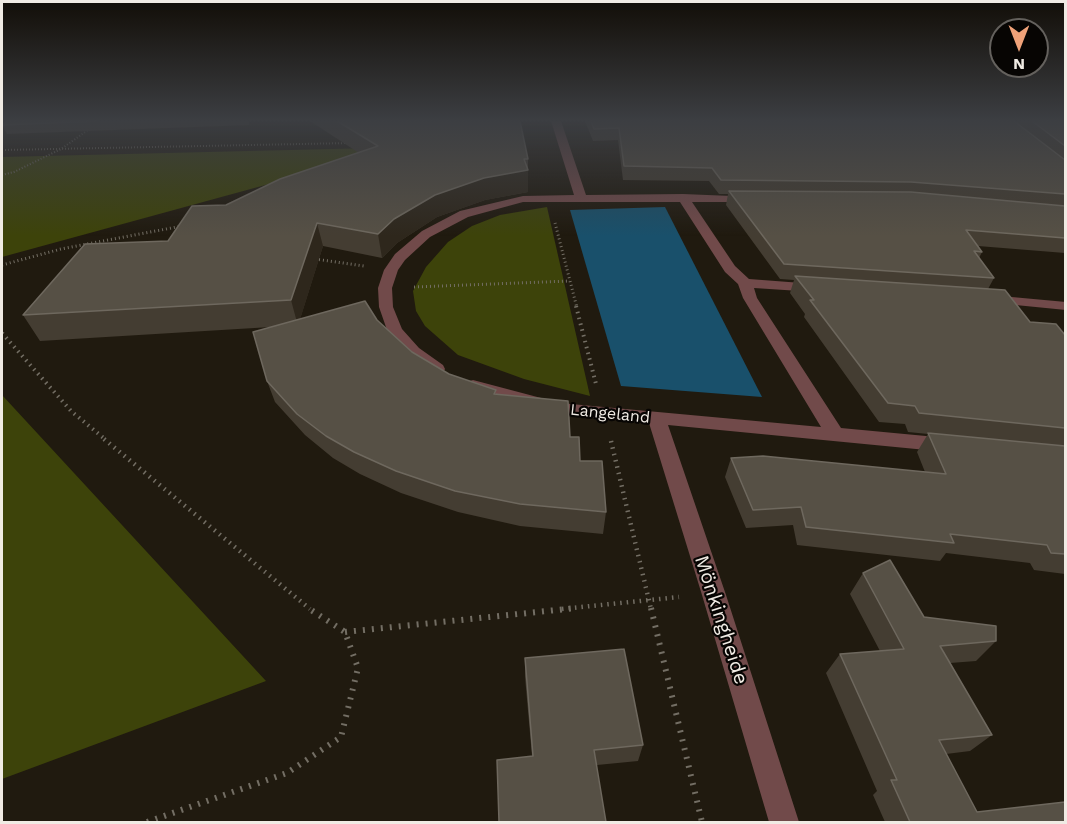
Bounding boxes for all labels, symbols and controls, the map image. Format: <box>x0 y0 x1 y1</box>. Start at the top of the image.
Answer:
north arrow <box>989 18 1049 78</box>
text: N <box>1013 55 1025 74</box>
street label: Langeland <box>569 400 651 428</box>
street label: Mönkingheide <box>689 552 753 688</box>

